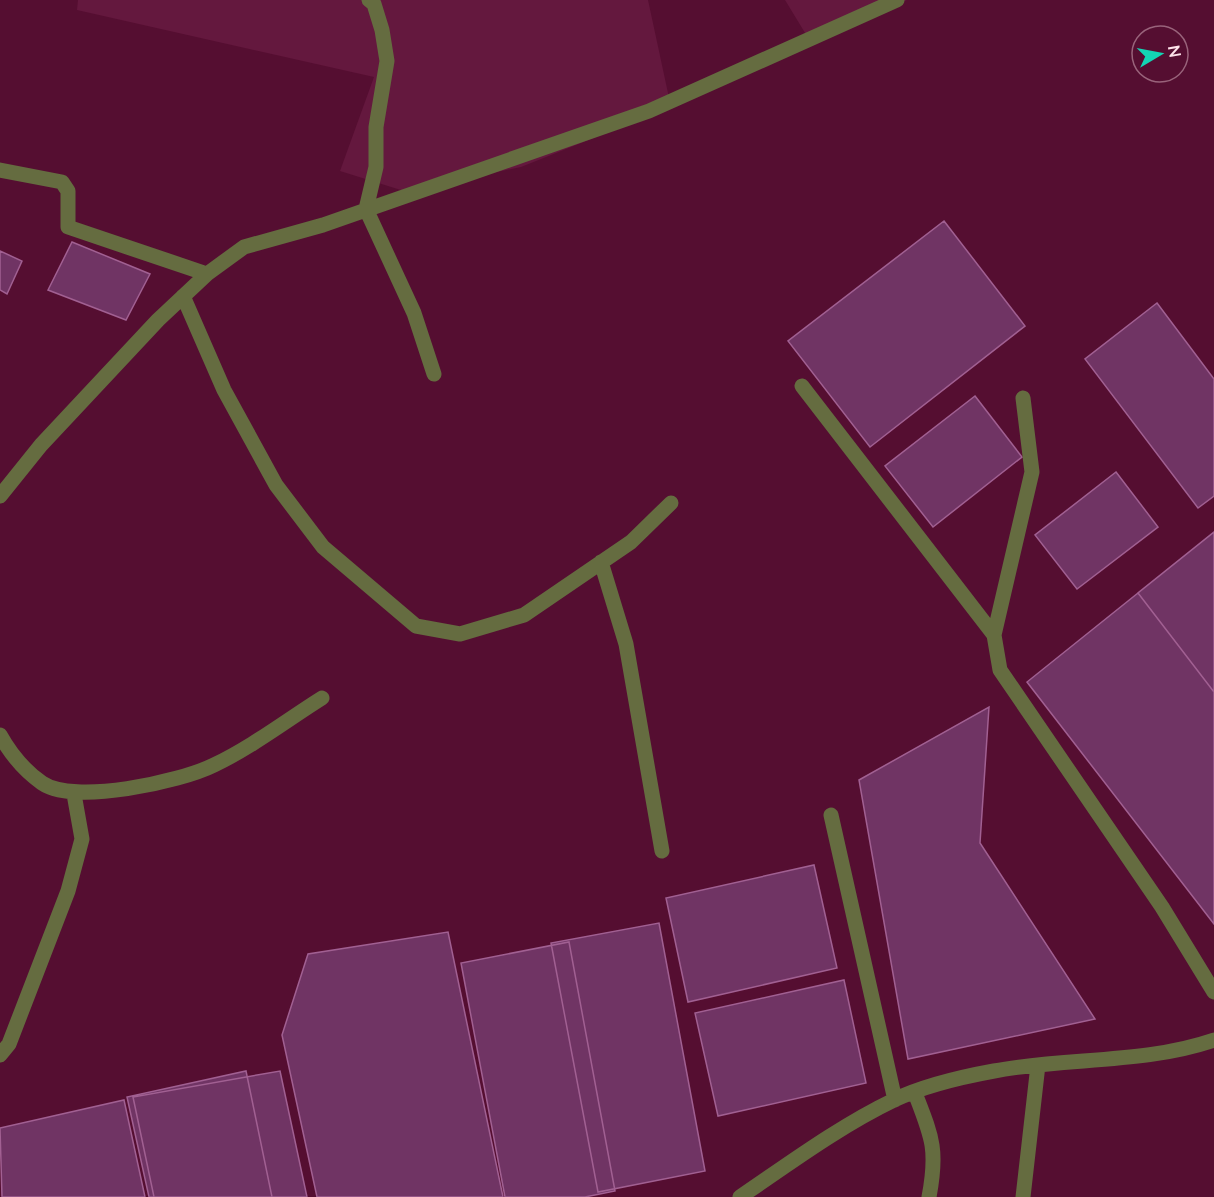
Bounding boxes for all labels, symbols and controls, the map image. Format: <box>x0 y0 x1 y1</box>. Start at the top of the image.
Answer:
north arrow <box>1130 24 1190 84</box>
text: N <box>1165 44 1186 59</box>

